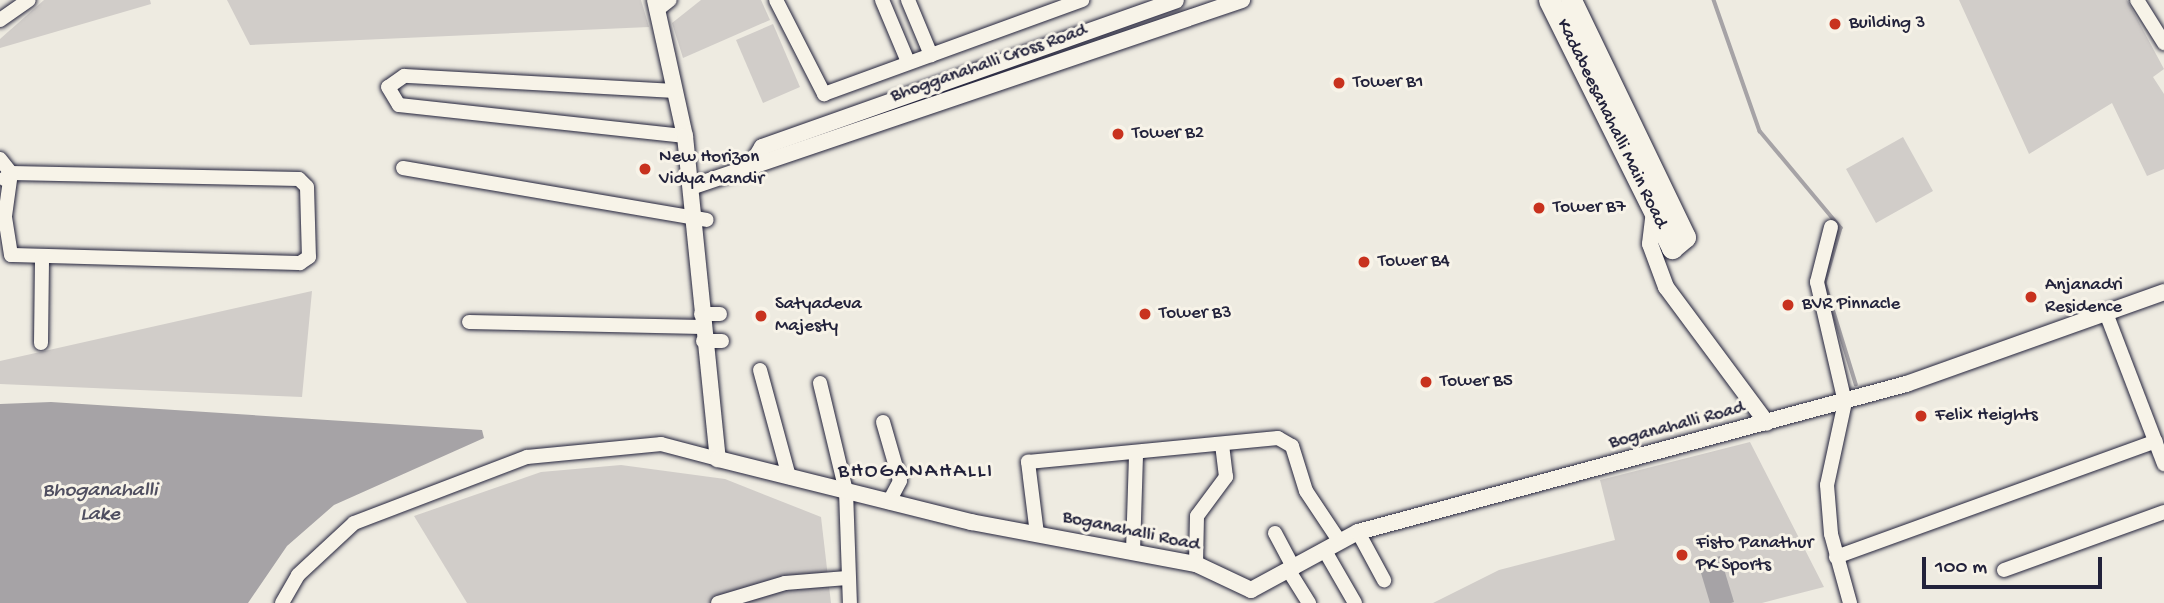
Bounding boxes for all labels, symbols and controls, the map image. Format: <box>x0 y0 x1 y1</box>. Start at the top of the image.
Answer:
place label: Building 3 <box>1849 13 1925 35</box>
street label: Kadabeesanahalli Main Road <box>1550 16 1672 232</box>
marker: Building 3 <box>1827 16 1843 32</box>
street label: Bhogganahalli Cross Road <box>888 20 1090 108</box>
place label: Tower B1 <box>1353 72 1423 94</box>
marker: Tower B1 <box>1331 75 1347 91</box>
place label: Tower B2 <box>1132 123 1204 145</box>
marker: Tower B2 <box>1110 126 1126 142</box>
place label: New Horizon Vidya Mandir <box>659 147 764 191</box>
marker: New Horizon Vidya Mandir <box>637 161 653 177</box>
place label: Tower B7 <box>1553 197 1626 219</box>
marker: Tower B7 <box>1531 200 1547 216</box>
place label: Tower B4 <box>1378 251 1450 273</box>
marker: Tower B4 <box>1356 254 1372 270</box>
place label: Anjanadri Residence <box>2045 275 2123 319</box>
marker: Anjanadri Residence <box>2023 289 2039 305</box>
place label: Satyadeva Majesty <box>775 294 862 338</box>
place label: BVR Pinnacle <box>1802 294 1900 316</box>
marker: BVR Pinnacle <box>1780 297 1796 313</box>
place label: Tower B3 <box>1159 303 1232 325</box>
marker: Tower B3 <box>1137 306 1153 322</box>
marker: Satyadeva Majesty <box>753 308 769 324</box>
place label: Tower B5 <box>1440 371 1513 393</box>
marker: Tower B5 <box>1418 374 1434 390</box>
street label: Boganahalli Road <box>1607 397 1747 455</box>
place label: Felix Heights <box>1935 405 2038 427</box>
marker: Felix Heights <box>1913 408 1929 424</box>
district label: BHOGANAHALLI <box>840 460 992 486</box>
water label: Bhoganahalli Lake <box>43 479 157 529</box>
street label: Boganahalli Road <box>1060 506 1202 558</box>
place label: Fisto Panathur PK Sports <box>1696 533 1813 577</box>
scale bar <box>1926 544 2106 588</box>
marker: Fisto Panathur PK Sports <box>1674 547 1690 563</box>
text: 100 m <box>1935 556 1987 581</box>

